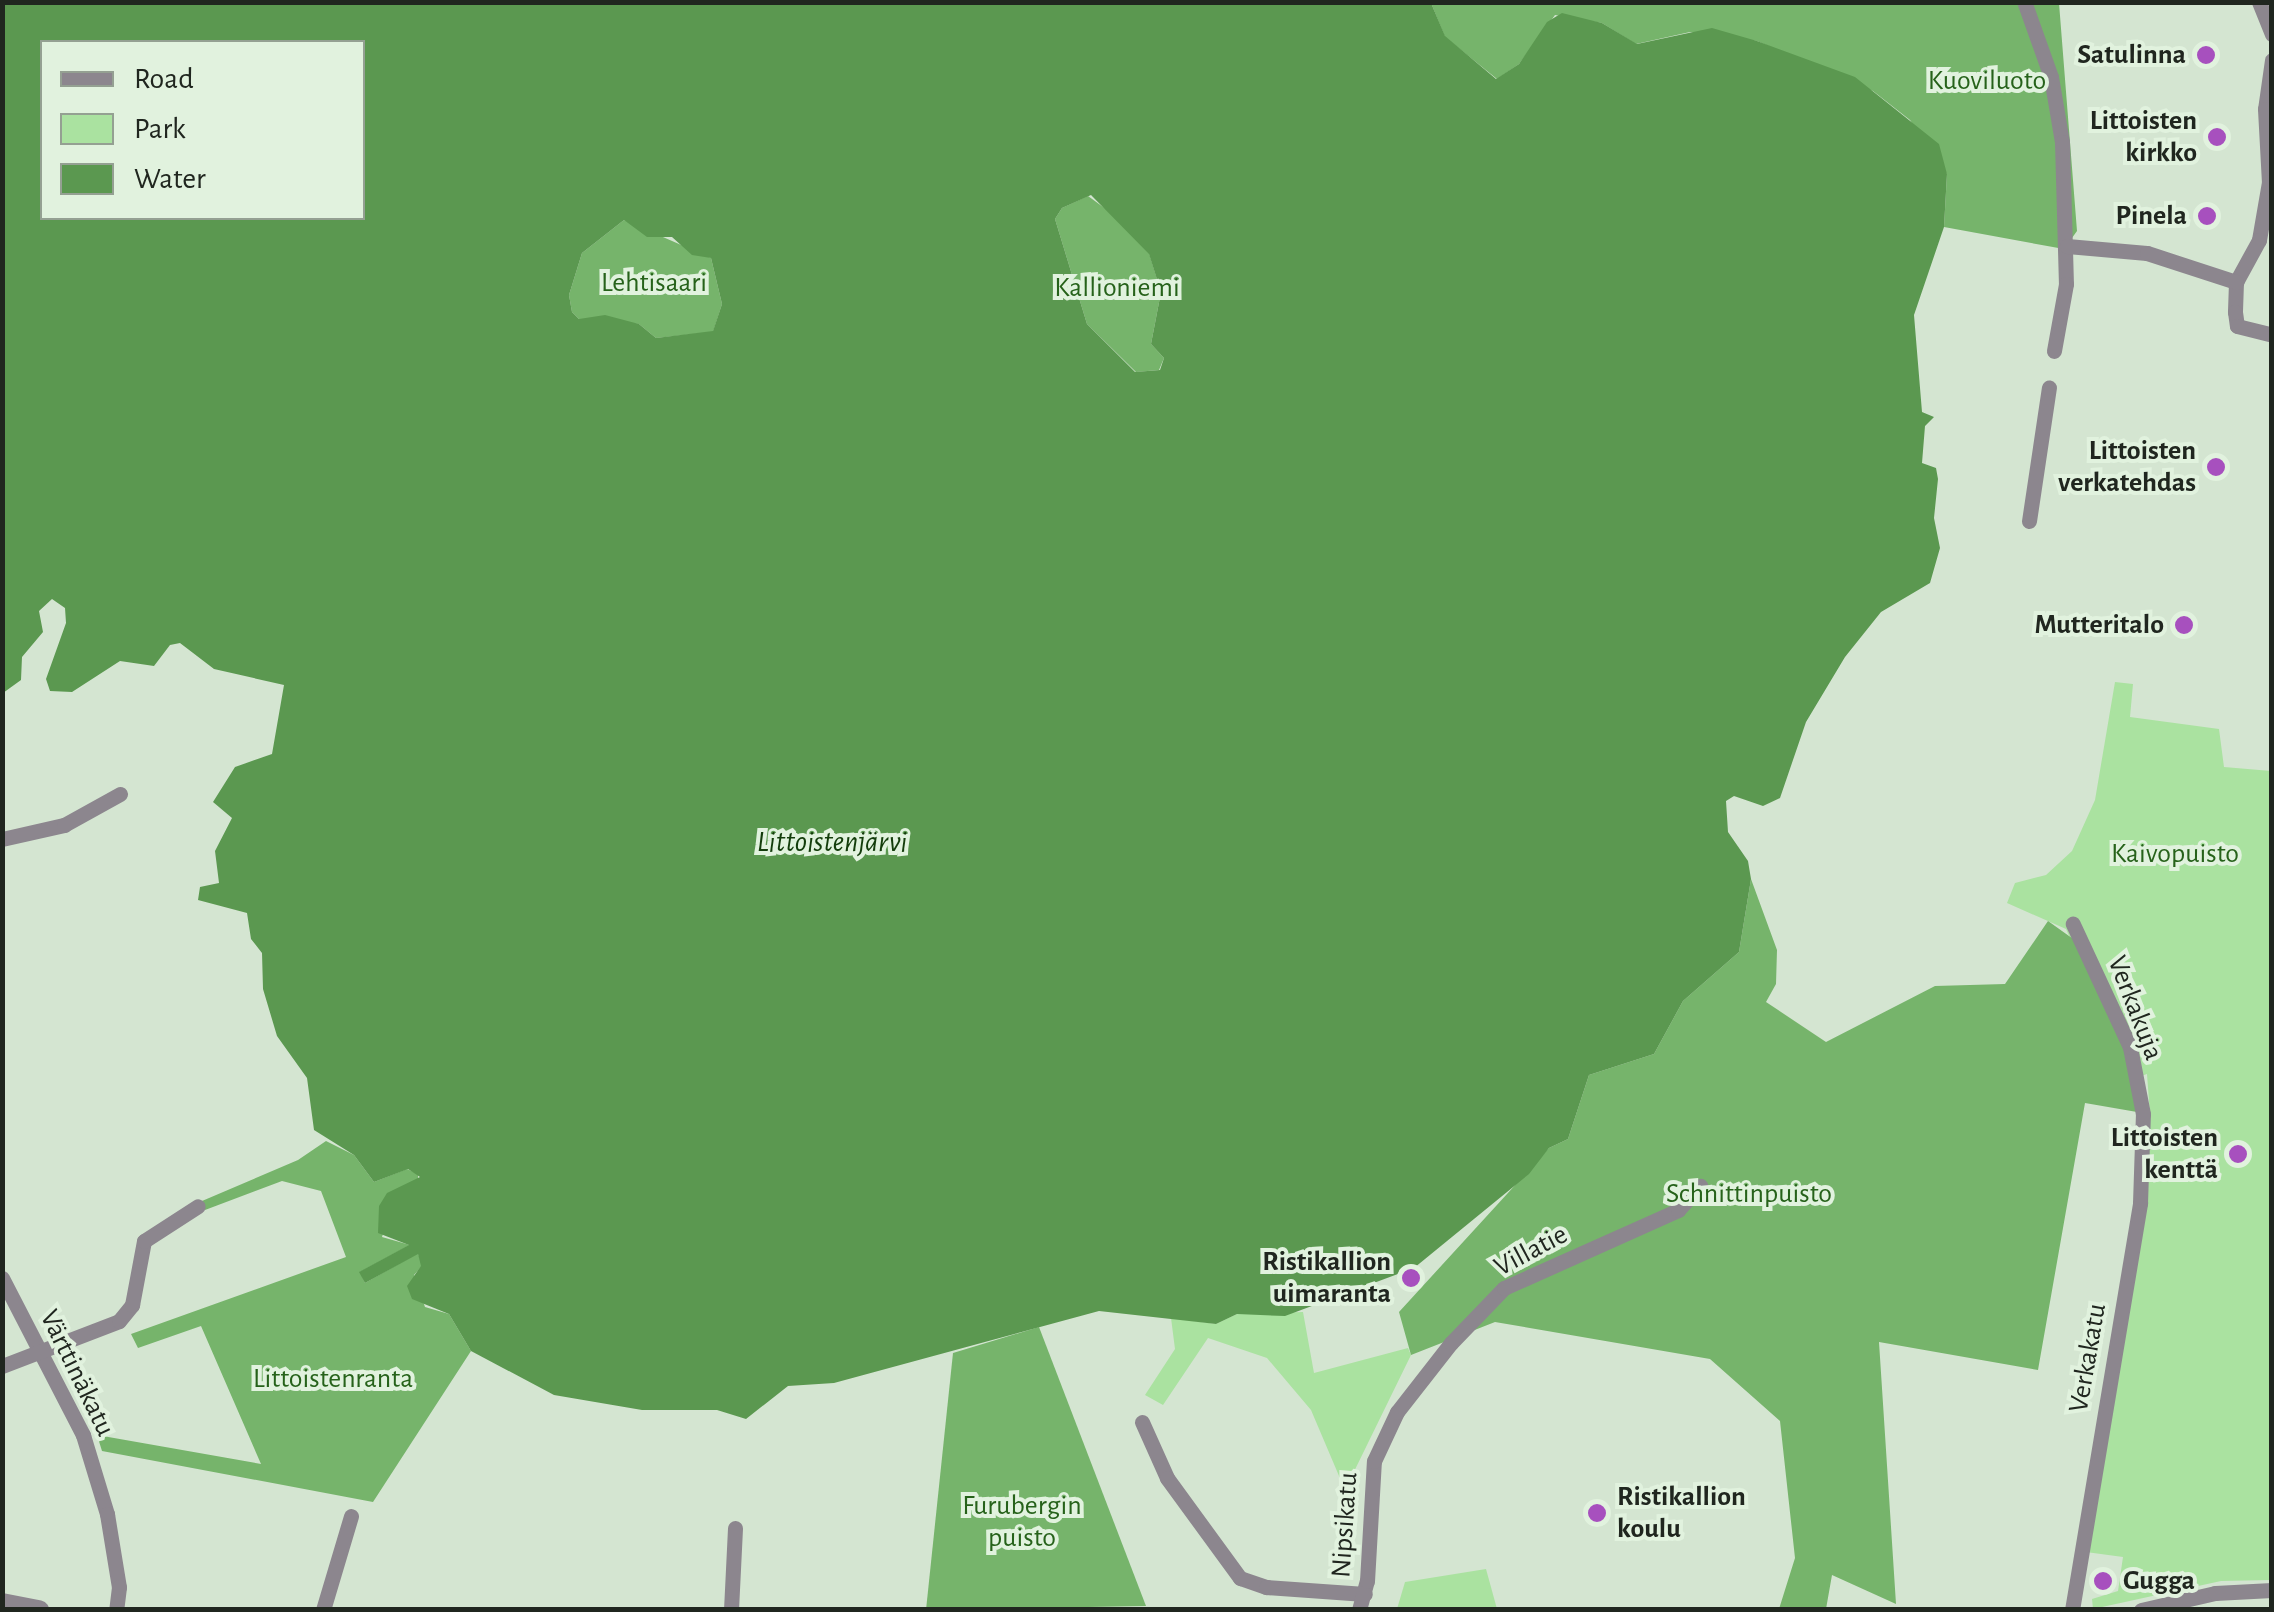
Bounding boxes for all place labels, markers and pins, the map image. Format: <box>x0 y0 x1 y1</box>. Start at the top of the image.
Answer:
place label: Satulinna <box>2077 38 2186 72</box>
marker: Satulinna <box>2195 44 2217 66</box>
place label: Littoisten kirkko <box>2090 104 2197 170</box>
marker: Littoisten kirkko <box>2206 126 2228 148</box>
place label: Pinela <box>2115 199 2187 233</box>
marker: Pinela <box>2196 205 2218 227</box>
place label: Littoisten verkatehdas <box>2058 434 2196 500</box>
marker: Littoisten verkatehdas <box>2205 456 2227 478</box>
place label: Mutteritalo <box>2034 608 2164 642</box>
marker: Mutteritalo <box>2173 614 2195 636</box>
place label: Littoisten kenttä <box>2111 1121 2218 1187</box>
marker: Littoisten kenttä <box>2227 1143 2249 1165</box>
place label: Ristikallion uimaranta <box>1262 1245 1391 1311</box>
marker: Ristikallion uimaranta <box>1400 1267 1422 1289</box>
place label: Ristikallion koulu <box>1617 1480 1746 1546</box>
marker: Ristikallion koulu <box>1586 1502 1608 1524</box>
place label: Gugga <box>2123 1564 2195 1598</box>
marker: Gugga <box>2092 1570 2114 1592</box>

